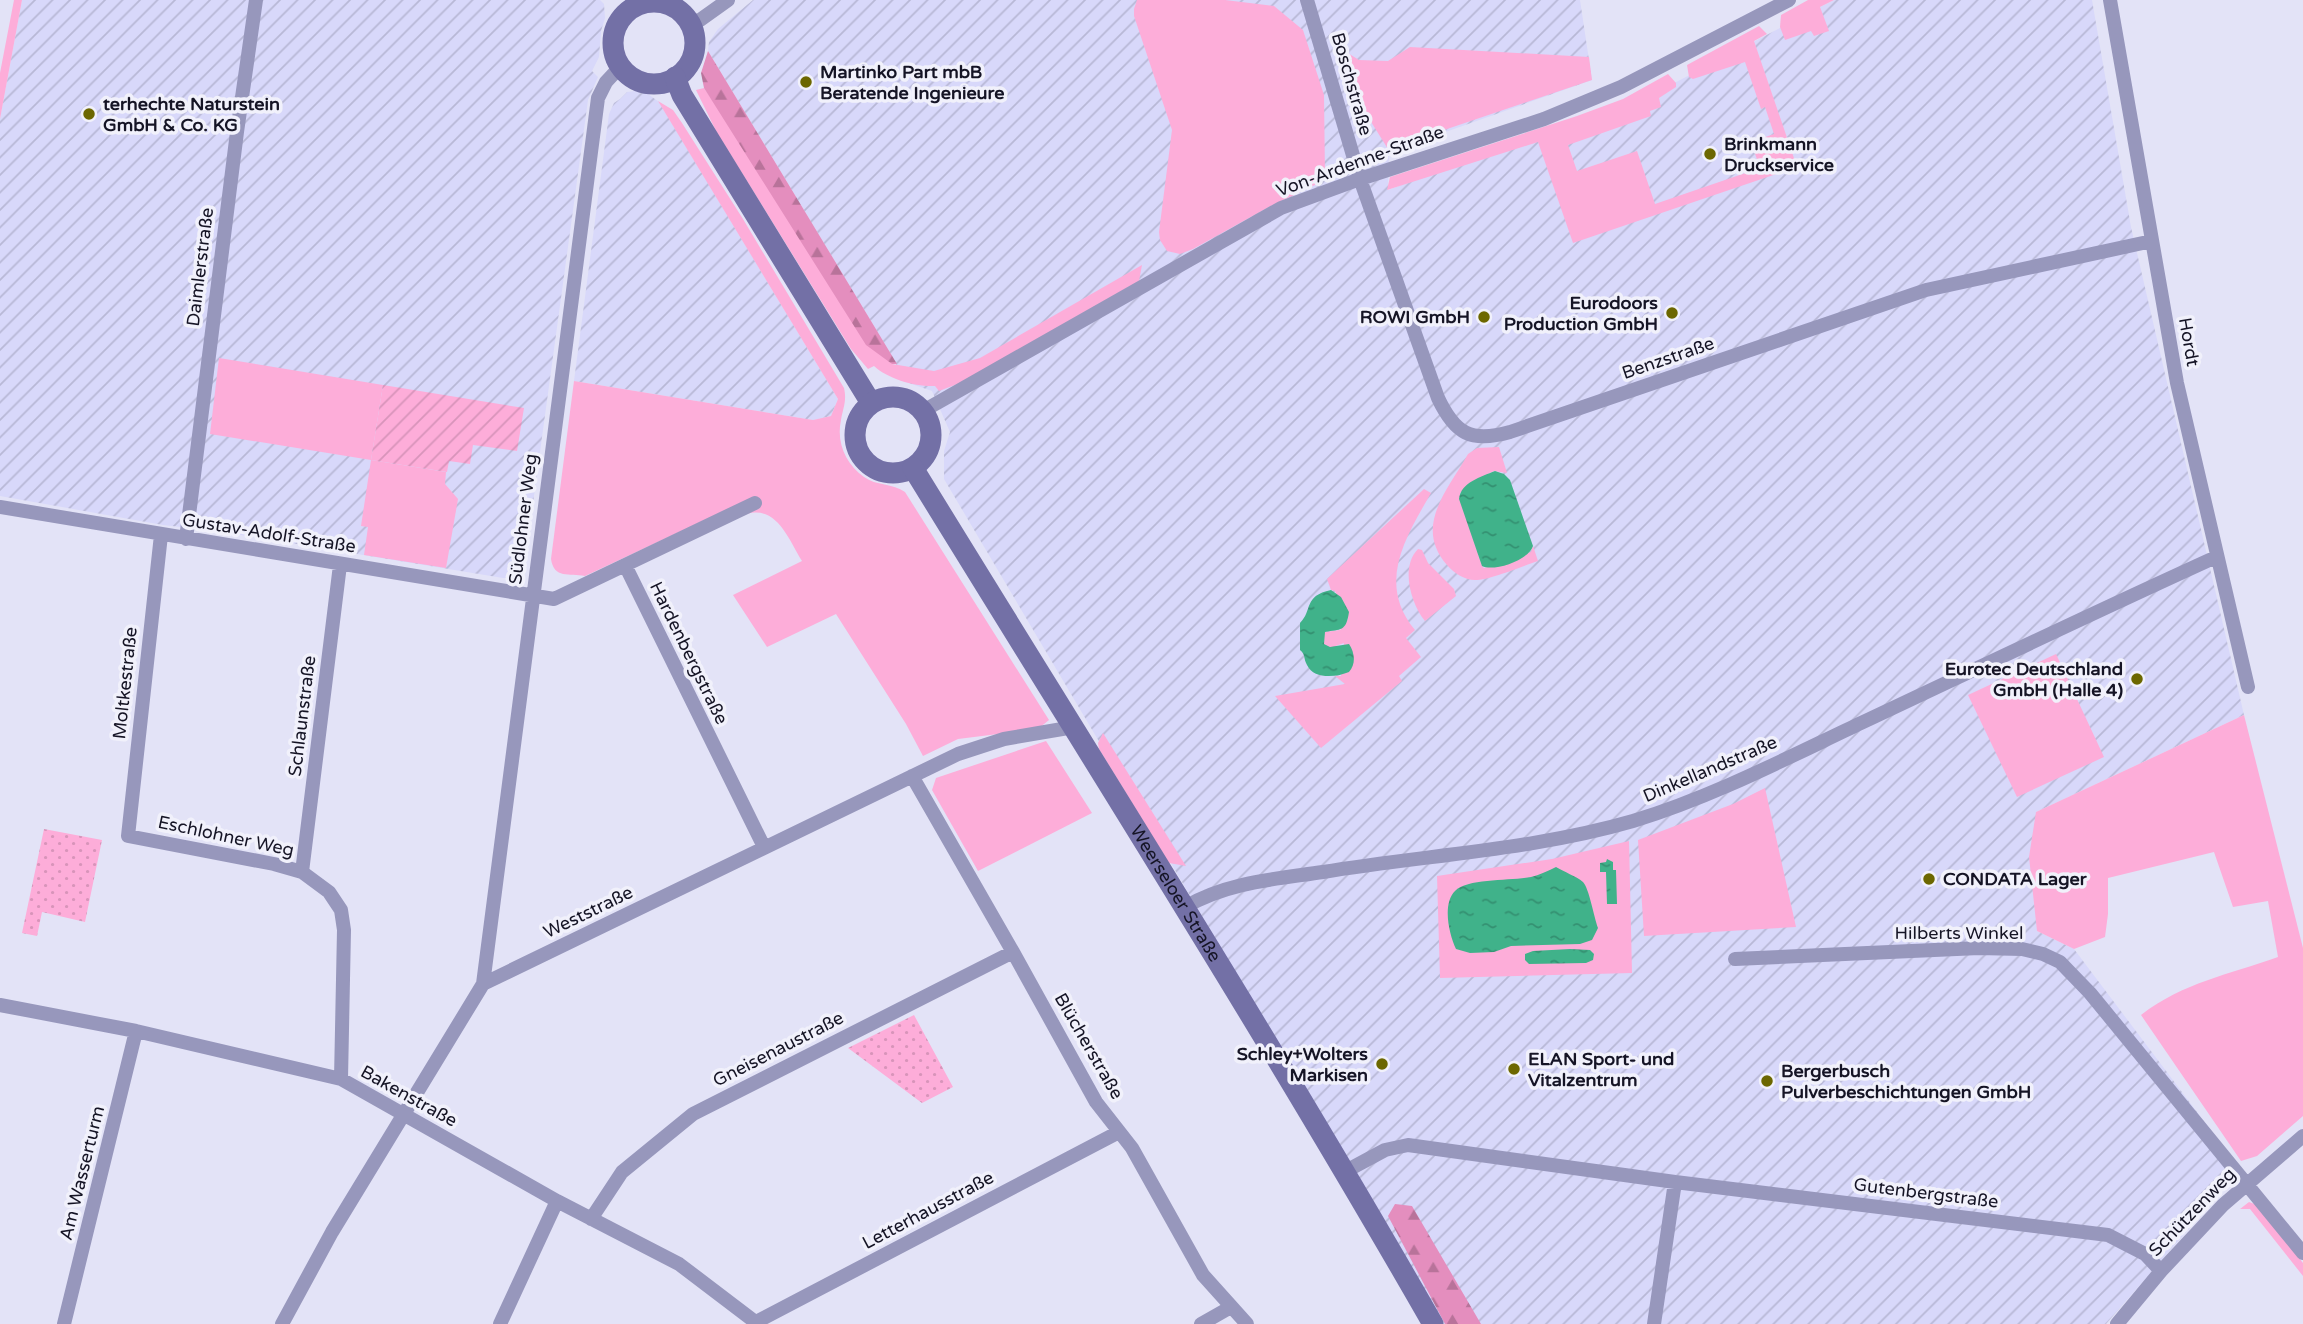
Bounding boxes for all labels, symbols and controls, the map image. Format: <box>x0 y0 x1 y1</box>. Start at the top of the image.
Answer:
street label: Boschstraße <box>1327 30 1377 138</box>
place label: Martinko Part mbB Beratende Ingenieure <box>820 61 1004 104</box>
marker: Martinko Part mbB Beratende Ingenieure <box>798 74 814 90</box>
place label: terhechte Naturstein GmbH & Co. KG <box>103 93 280 136</box>
marker: terhechte Naturstein GmbH & Co. KG <box>81 106 97 122</box>
street label: Von-Ardenne-Straße <box>1273 120 1447 202</box>
place label: Brinkmann Druckservice <box>1724 133 1834 176</box>
marker: Brinkmann Druckservice <box>1702 146 1718 162</box>
street label: Daimlerstraße <box>182 206 218 328</box>
place label: Eurodoors Production GmbH <box>1504 292 1658 335</box>
marker: Eurodoors Production GmbH <box>1664 305 1680 321</box>
place label: ROWI GmbH <box>1360 306 1470 328</box>
marker: ROWI GmbH <box>1476 309 1492 325</box>
street label: Hordt <box>2174 316 2204 368</box>
street label: Benzstraße <box>1619 332 1717 384</box>
street label: Südlohner Weg <box>504 453 542 585</box>
street label: Gustav-Adolf-Straße <box>181 508 357 558</box>
street label: Hardenbergstraße <box>645 578 733 728</box>
street label: Moltkestraße <box>108 626 142 740</box>
street label: Schlaunstraße <box>284 654 320 778</box>
place label: Eurotec Deutschland GmbH (Halle 4) <box>1945 658 2123 701</box>
marker: Eurotec Deutschland GmbH (Halle 4) <box>2129 671 2145 687</box>
street label: Dinkellandstraße <box>1640 731 1780 807</box>
street label: Eschlohner Weg <box>156 811 296 861</box>
street label: Weerseloer Straße <box>1125 821 1226 966</box>
place label: CONDATA Lager <box>1943 868 2088 890</box>
marker: CONDATA Lager <box>1921 871 1937 887</box>
street label: Weststraße <box>540 881 636 943</box>
street label: Hilberts Winkel <box>1895 922 2023 944</box>
street label: Blücherstraße <box>1050 989 1128 1103</box>
street label: Gneisenaustraße <box>709 1007 847 1091</box>
place label: Schley+Wolters Markisen <box>1237 1043 1368 1086</box>
place label: ELAN Sport- und Vitalzentrum <box>1528 1048 1674 1091</box>
marker: Schley+Wolters Markisen <box>1374 1056 1390 1072</box>
street label: Bakenstraße <box>357 1060 461 1132</box>
place label: Bergerbusch Pulverbeschichtungen GmbH <box>1781 1060 2031 1103</box>
marker: ELAN Sport- und Vitalzentrum <box>1506 1061 1522 1077</box>
marker: Bergerbusch Pulverbeschichtungen GmbH <box>1759 1073 1775 1089</box>
street label: Am Wasserturm <box>55 1104 109 1242</box>
street label: Schützenweg <box>2144 1163 2240 1261</box>
street label: Letterhausstraße <box>859 1166 997 1254</box>
street label: Gutenbergstraße <box>1852 1173 2000 1213</box>

